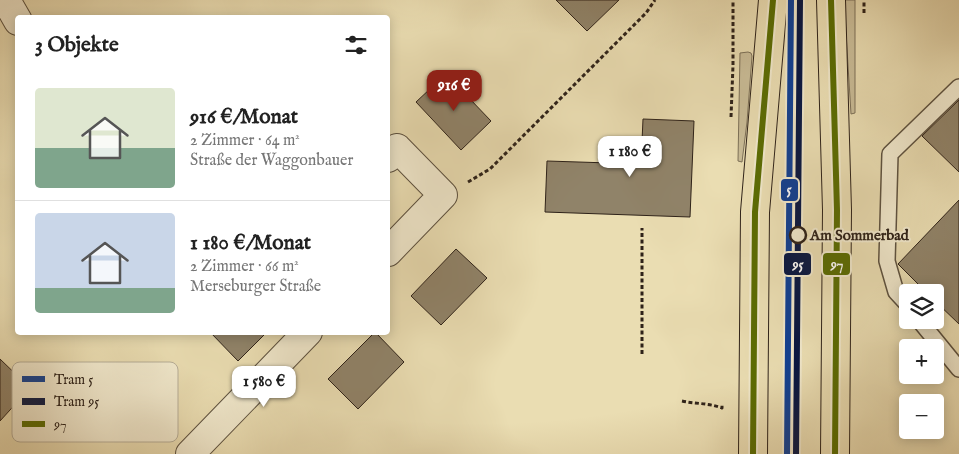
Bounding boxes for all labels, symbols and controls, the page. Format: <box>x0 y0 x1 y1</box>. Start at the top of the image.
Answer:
icon: filters <box>342 31 370 59</box>
text: 3 Objekte <box>35 32 119 59</box>
pin: 916 € <box>419 70 489 112</box>
text: 916 € <box>438 76 470 96</box>
text: 916 €/Monat <box>190 104 298 131</box>
icon: home <box>75 108 135 168</box>
text: 2 Zimmer · 64 m² <box>190 131 300 151</box>
pin: 1 180 € <box>584 136 676 178</box>
text: 1 180 € <box>609 142 651 162</box>
text: Straße der Waggonbauer <box>190 151 353 171</box>
line badge: 5 <box>780 178 799 202</box>
text: 5 <box>786 181 792 199</box>
marker: Am Sommerbad <box>789 226 807 244</box>
place label: Am Sommerbad <box>809 226 910 245</box>
text: 1 180 €/Monat <box>190 230 311 257</box>
icon: home <box>75 233 135 293</box>
line badge: 95 <box>783 252 812 276</box>
line badge: 97 <box>822 252 851 276</box>
text: 95 <box>791 256 804 274</box>
text: 97 <box>830 256 844 274</box>
text: 2 Zimmer · 66 m² <box>190 257 299 277</box>
text: Merseburger Straße <box>190 277 321 297</box>
map controls <box>899 284 944 439</box>
button: layers <box>899 284 944 329</box>
button: + <box>899 339 944 384</box>
legend <box>12 362 178 442</box>
pin: 1 580 € <box>218 366 310 408</box>
text: Tram 5 <box>54 371 93 389</box>
text: 1 580 € <box>243 372 285 392</box>
text: Tram 95 <box>54 393 99 411</box>
button: − <box>899 394 944 439</box>
text: 97 <box>53 416 67 434</box>

